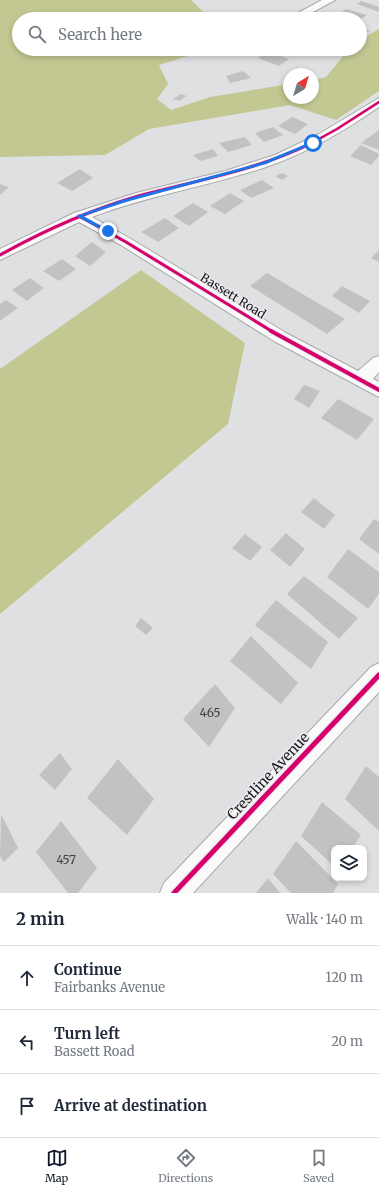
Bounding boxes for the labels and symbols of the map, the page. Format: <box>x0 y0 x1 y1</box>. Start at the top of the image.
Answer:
north arrow <box>283 68 319 104</box>
route start <box>304 134 322 152</box>
route end <box>99 222 117 240</box>
street label: Bassett Road <box>198 270 269 322</box>
house number: 465 <box>199 705 221 720</box>
street label: Crestline Avenue <box>223 729 313 823</box>
house number: 457 <box>56 852 76 867</box>

